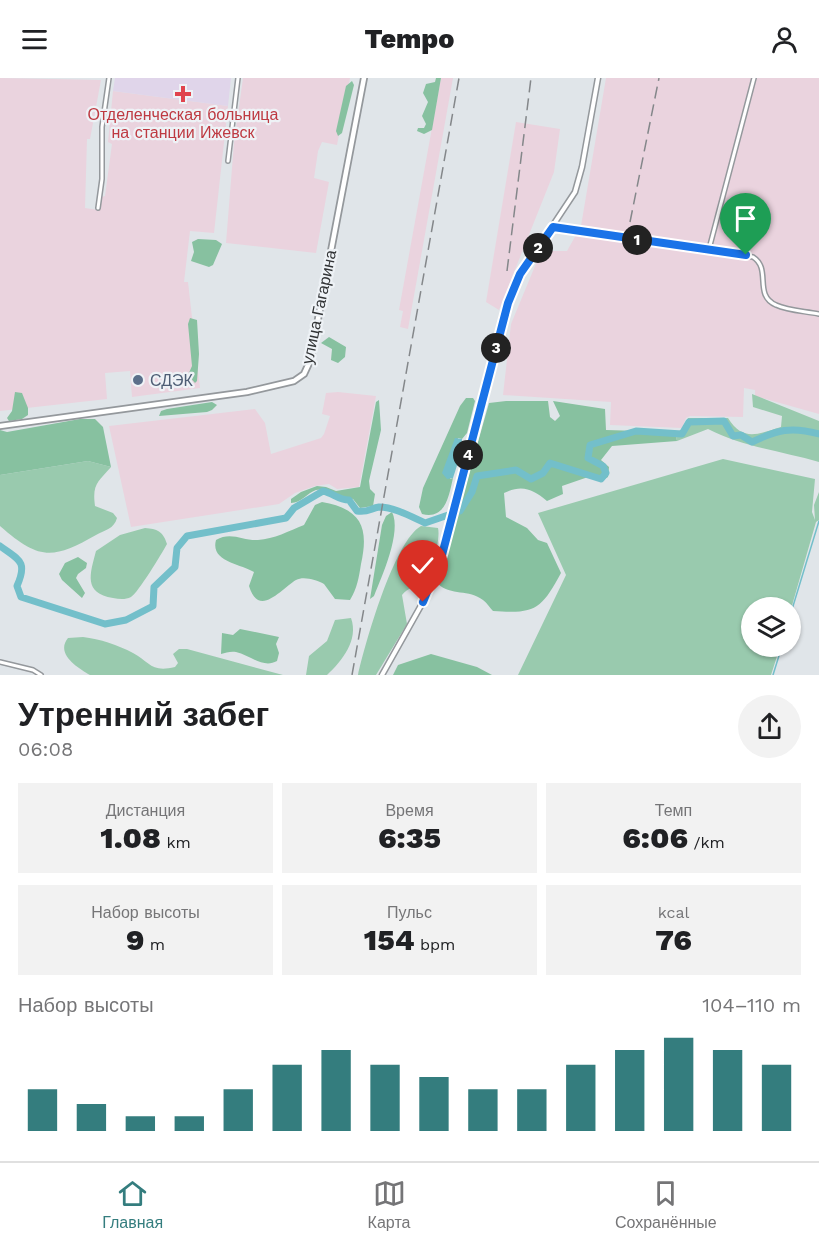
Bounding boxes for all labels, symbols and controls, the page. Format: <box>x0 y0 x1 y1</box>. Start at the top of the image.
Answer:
icon: menu <box>18 23 51 56</box>
text: Tempo <box>365 23 454 55</box>
icon: person <box>768 23 801 56</box>
marker: Отделенческая больница на станции Ижевск <box>174 85 192 103</box>
place label: Отделенческая больница на станции Ижевск <box>88 105 279 142</box>
pin <box>720 193 771 255</box>
icon: arrive <box>729 202 762 235</box>
pin: 1 <box>622 225 652 255</box>
text: 1 <box>634 230 640 249</box>
pin: 2 <box>523 233 553 263</box>
text: 2 <box>533 238 543 257</box>
street label: улица Гагарина <box>298 248 340 366</box>
pin: 3 <box>481 333 511 363</box>
text: 3 <box>491 338 501 357</box>
place label: СДЭК <box>150 371 194 390</box>
marker: СДЭК <box>131 373 145 387</box>
pin: 4 <box>453 440 483 470</box>
text: 4 <box>463 445 473 464</box>
pin <box>397 540 448 602</box>
icon: check <box>406 549 439 582</box>
map controls <box>741 597 801 657</box>
button: layers <box>741 597 801 657</box>
text: Утренний забег <box>18 695 269 734</box>
button: share <box>738 695 801 758</box>
text: 06:08 <box>18 737 73 761</box>
text: Дистанция <box>106 801 185 820</box>
text: Время <box>385 801 434 820</box>
text: Темп <box>655 801 692 820</box>
text: 1.08 <box>100 820 161 855</box>
text: 6:35 <box>378 820 441 855</box>
text: 6:06 <box>622 820 688 855</box>
text: km <box>161 833 191 852</box>
text: /km <box>688 833 725 852</box>
text: Набор высоты <box>91 903 200 922</box>
text: Пульс <box>387 903 432 922</box>
text: kcal <box>658 903 689 922</box>
text: 9 <box>126 922 144 957</box>
text: 154 <box>364 922 414 957</box>
text: 76 <box>655 922 692 957</box>
text: m <box>144 935 165 954</box>
text: bpm <box>414 935 455 954</box>
text: Набор высоты <box>18 993 154 1017</box>
text: 104–110 m <box>702 993 801 1017</box>
tab: Главная <box>102 1177 163 1232</box>
tab: Карта <box>368 1177 410 1232</box>
tab: Сохранённые <box>615 1177 717 1232</box>

